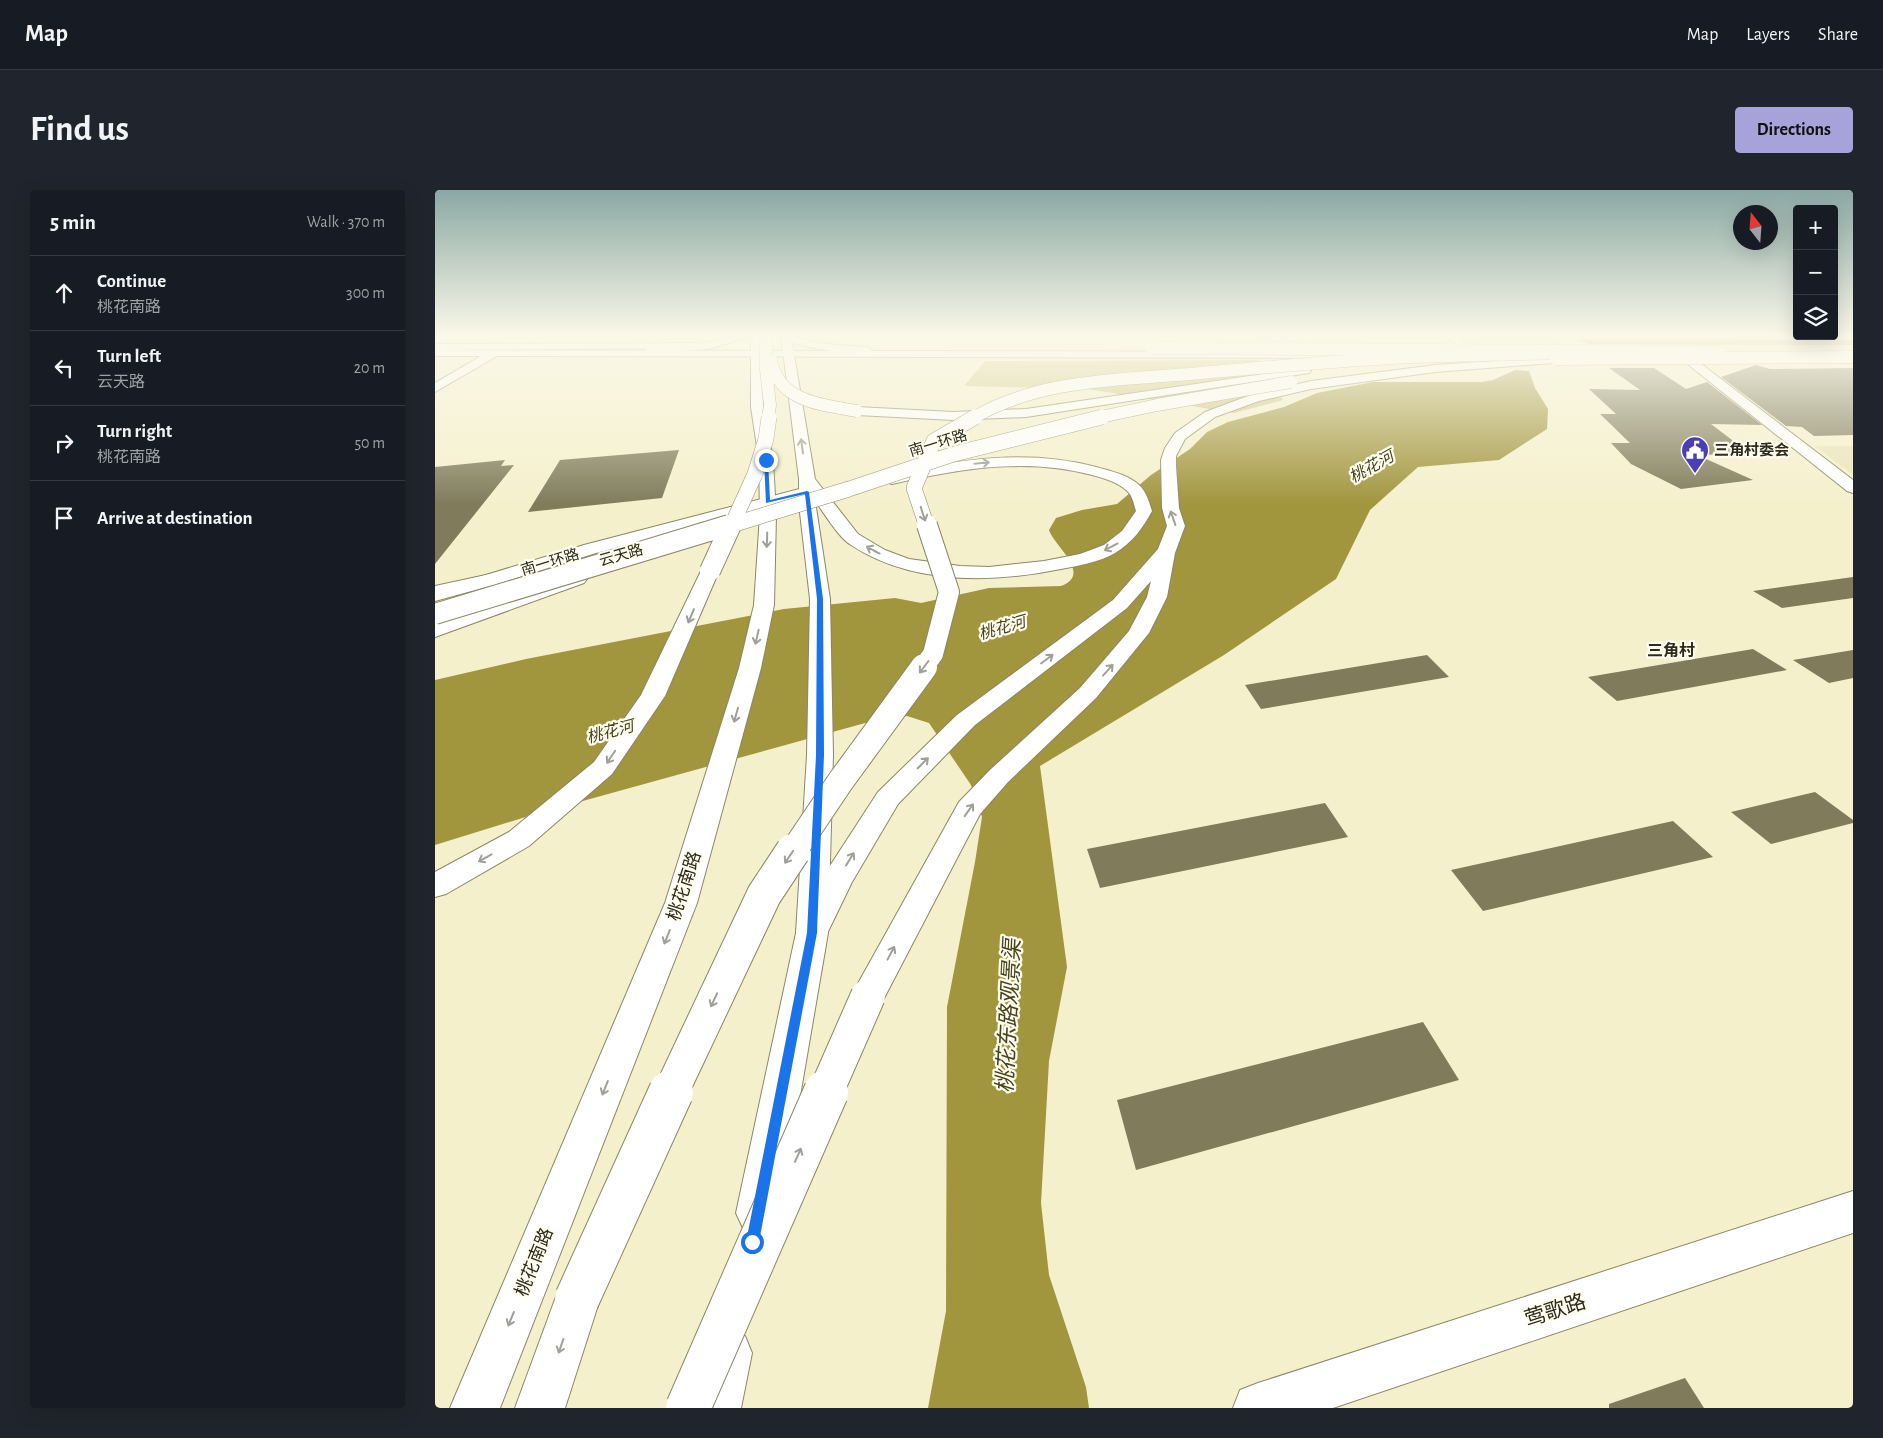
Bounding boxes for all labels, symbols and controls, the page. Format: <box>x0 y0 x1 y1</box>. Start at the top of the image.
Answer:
text: Map <box>25 22 68 46</box>
text: Map <box>1687 26 1718 44</box>
text: Layers <box>1746 26 1790 44</box>
text: Share <box>1818 26 1858 44</box>
button: Directions <box>1735 107 1853 153</box>
text: Find us <box>30 112 129 147</box>
north arrow <box>1733 205 1778 250</box>
map controls <box>1793 205 1838 340</box>
button: + <box>1793 205 1838 250</box>
text: 5 min <box>50 212 96 233</box>
text: Walk · 370 m <box>307 214 385 230</box>
button: − <box>1793 250 1838 295</box>
text: Continue <box>97 272 166 291</box>
icon: ahead <box>50 279 78 307</box>
text: 300 m <box>346 285 385 301</box>
button: layers <box>1793 295 1838 340</box>
text: 桃花南路 <box>97 299 161 315</box>
text: Turn left <box>97 347 161 366</box>
icon: left <box>50 354 78 382</box>
text: 20 m <box>354 360 385 376</box>
text: 云天路 <box>97 374 145 390</box>
text: Turn right <box>97 422 172 441</box>
street label: 南一环路 <box>907 427 969 459</box>
icon: right <box>50 429 78 457</box>
text: 50 m <box>354 435 385 451</box>
public building icon: 三角村委会 <box>1680 435 1710 474</box>
one-way arrow <box>797 438 807 454</box>
place label: 三角村委会 <box>1714 441 1789 458</box>
water label: 桃花河 <box>1346 446 1399 486</box>
text: 桃花南路 <box>97 449 161 465</box>
route end <box>755 449 778 472</box>
one-way arrow <box>974 458 990 467</box>
icon: arrive <box>50 504 78 532</box>
one-way arrow <box>918 506 928 522</box>
text: Arrive at destination <box>97 509 253 528</box>
one-way arrow <box>1168 510 1177 526</box>
one-way arrow <box>762 532 771 548</box>
street label: 云天路 <box>597 541 645 569</box>
one-way arrow <box>1103 542 1118 552</box>
one-way arrow <box>865 545 880 555</box>
street label: 南一环路 <box>519 546 581 578</box>
one-way arrow <box>685 608 695 623</box>
water label: 桃花河 <box>977 612 1030 642</box>
one-way arrow <box>752 628 761 644</box>
district label: 三角村 <box>1647 641 1695 659</box>
one-way arrow <box>1040 653 1053 664</box>
one-way arrow <box>918 660 929 673</box>
one-way arrow <box>1102 664 1113 677</box>
one-way arrow <box>730 707 740 723</box>
water label: 桃花河 <box>585 716 638 746</box>
one-way arrow <box>606 750 616 764</box>
one-way arrow <box>917 757 929 769</box>
one-way arrow <box>964 804 974 818</box>
street label: 桃花南路 <box>663 849 705 923</box>
one-way arrow <box>784 850 794 864</box>
one-way arrow <box>846 852 856 866</box>
one-way arrow <box>478 853 493 863</box>
one-way arrow <box>661 929 671 944</box>
water label: 桃花东路观景渠 <box>993 936 1024 1094</box>
one-way arrow <box>886 945 896 960</box>
one-way arrow <box>709 992 718 1007</box>
one-way arrow <box>600 1080 609 1095</box>
one-way arrow <box>793 1148 803 1163</box>
street label: 桃花南路 <box>511 1225 557 1299</box>
route start <box>741 1231 764 1254</box>
street label: 莺歌路 <box>1522 1290 1588 1330</box>
one-way arrow <box>506 1311 515 1326</box>
one-way arrow <box>556 1337 565 1353</box>

